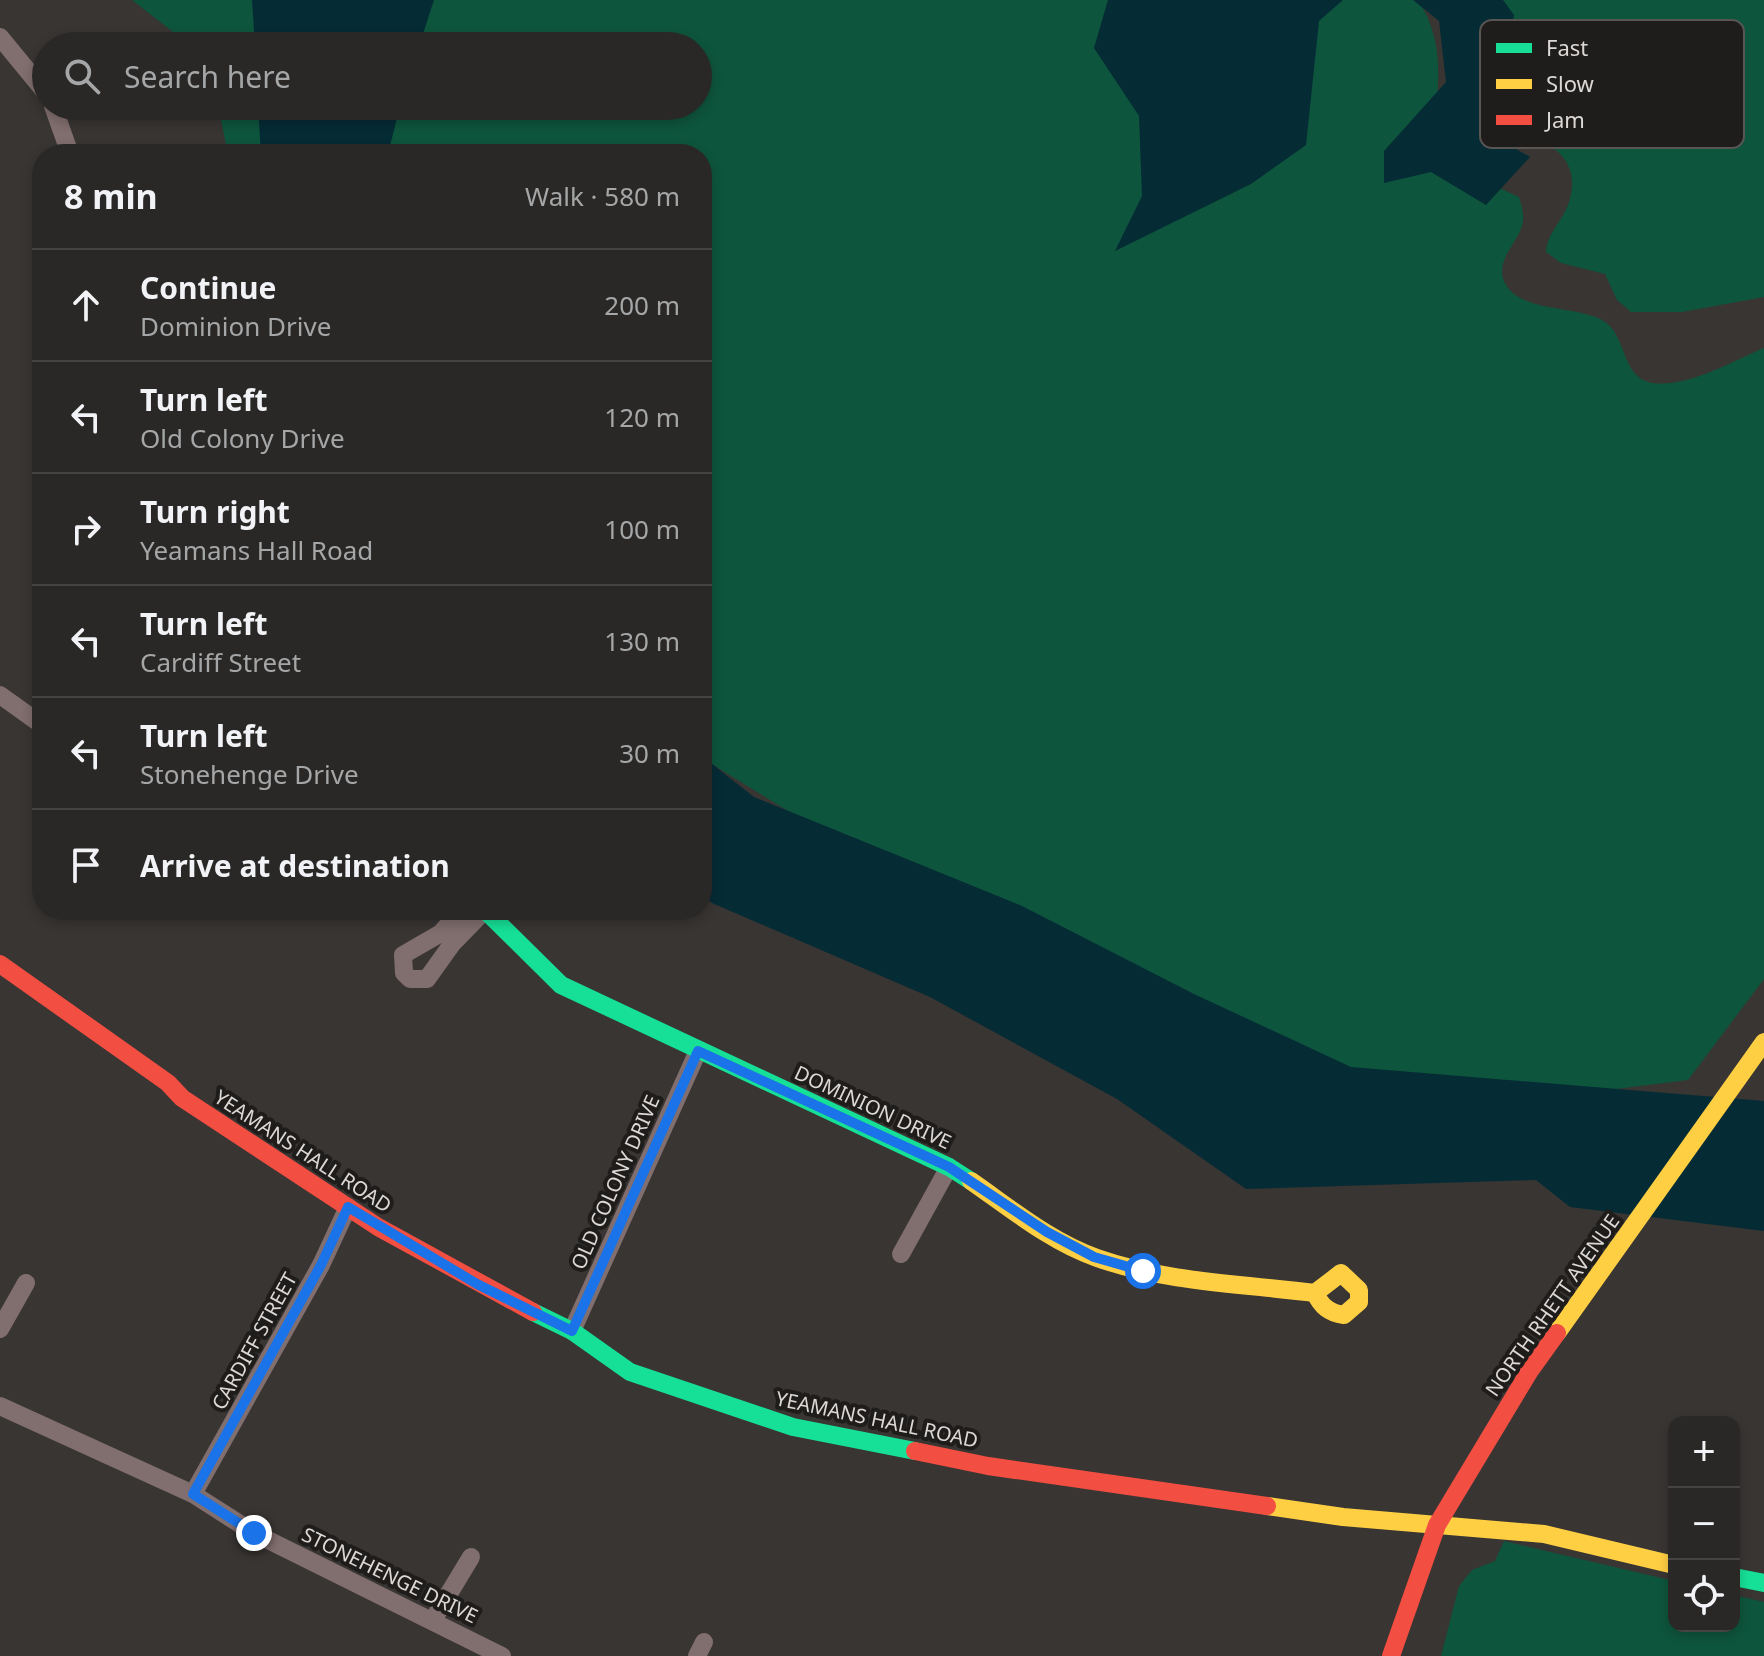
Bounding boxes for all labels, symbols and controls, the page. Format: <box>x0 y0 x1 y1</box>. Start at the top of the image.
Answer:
legend <box>1480 20 1744 148</box>
search box <box>32 32 712 120</box>
text: Fast <box>1546 32 1588 62</box>
icon: search <box>60 54 104 98</box>
text: Search here <box>124 56 291 97</box>
text: Slow <box>1546 68 1595 98</box>
text: Jam <box>1544 104 1585 134</box>
text: 8 min <box>64 173 158 219</box>
text: Walk · 580 m <box>525 178 680 214</box>
text: Continue <box>140 267 276 308</box>
icon: ahead <box>64 283 108 327</box>
text: 200 m <box>604 287 680 323</box>
text: Dominion Drive <box>140 308 331 344</box>
text: Turn left <box>140 379 268 420</box>
icon: left <box>64 395 108 439</box>
text: 120 m <box>604 399 680 435</box>
text: Old Colony Drive <box>140 420 345 456</box>
text: Turn right <box>140 491 290 532</box>
icon: right <box>64 507 108 551</box>
text: 100 m <box>604 511 680 547</box>
text: Yeamans Hall Road <box>140 532 373 568</box>
text: Turn left <box>140 603 268 644</box>
icon: left <box>64 619 108 663</box>
text: 130 m <box>604 623 680 659</box>
text: Cardiff Street <box>140 644 301 680</box>
text: Turn left <box>140 715 268 756</box>
icon: left <box>64 731 108 775</box>
text: 30 m <box>619 735 680 771</box>
text: Stonehenge Drive <box>140 756 359 792</box>
icon: arrive <box>64 843 108 887</box>
text: Arrive at destination <box>140 845 450 886</box>
street label: DOMINION DRIVE <box>790 1059 956 1155</box>
street label: YEAMANS HALL ROAD <box>209 1083 397 1219</box>
street label: OLD COLONY DRIVE <box>564 1091 666 1273</box>
street label: NORTH RHETT AVENUE <box>1479 1209 1625 1401</box>
route start <box>1125 1253 1161 1289</box>
street label: CARDIFF STREET <box>205 1267 303 1415</box>
street label: YEAMANS HALL ROAD <box>773 1384 981 1454</box>
map controls <box>1668 1416 1740 1632</box>
button: + <box>1668 1416 1740 1488</box>
button: − <box>1668 1488 1740 1560</box>
route end <box>236 1515 272 1551</box>
street label: STONEHENGE DRIVE <box>298 1521 482 1629</box>
button: locate <box>1668 1560 1740 1632</box>

